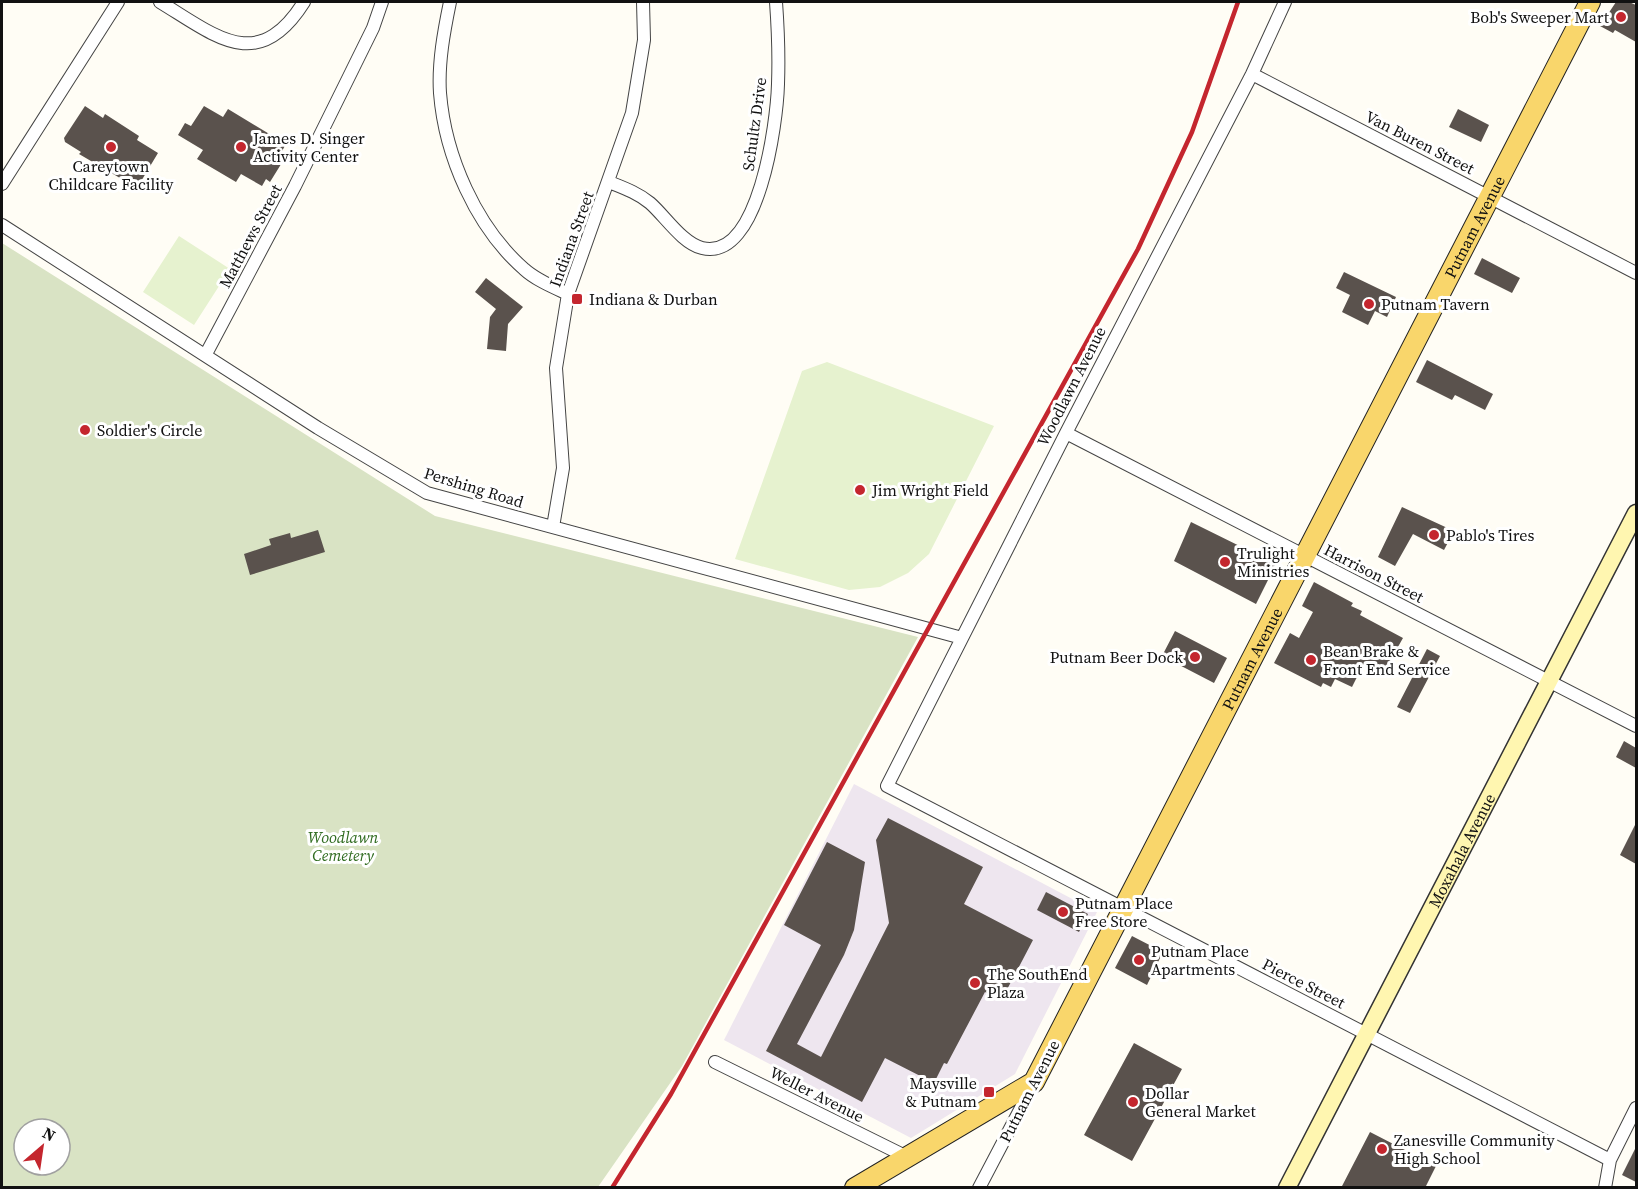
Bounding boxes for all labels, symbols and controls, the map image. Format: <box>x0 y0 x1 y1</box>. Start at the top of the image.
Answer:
place label: Bob's Sweeper Mart <box>1470 6 1610 28</box>
marker: Bob's Sweeper Mart <box>1614 10 1628 24</box>
street label: Schultz Drive <box>737 76 771 172</box>
street label: Van Buren Street <box>1362 105 1479 179</box>
place label: James D. Singer Activity Center <box>252 127 365 167</box>
marker: Careytown Childcare Facility <box>104 140 118 154</box>
marker: James D. Singer Activity Center <box>234 140 248 154</box>
place label: Careytown Childcare Facility <box>49 155 174 195</box>
street label: Putnam Avenue <box>1439 172 1510 282</box>
street label: Matthews Street <box>213 180 287 292</box>
street label: Indiana Street <box>543 187 599 290</box>
place label: Indiana & Durban <box>589 288 718 310</box>
marker: Indiana & Durban <box>570 292 584 306</box>
place label: Putnam Tavern <box>1381 293 1490 315</box>
marker: Putnam Tavern <box>1362 297 1376 311</box>
street label: Woodlawn Avenue <box>1031 322 1111 450</box>
place label: Soldier's Circle <box>97 419 203 441</box>
marker: Soldier's Circle <box>78 423 92 437</box>
street label: Pershing Road <box>422 461 526 513</box>
place label: Jim Wright Field <box>871 479 989 501</box>
marker: Jim Wright Field <box>853 483 867 497</box>
place label: Pablo's Tires <box>1446 524 1535 546</box>
marker: Pablo's Tires <box>1427 528 1441 542</box>
street label: Harrison Street <box>1320 538 1428 608</box>
place label: Trulight Ministries <box>1237 542 1310 582</box>
marker: Trulight Ministries <box>1218 555 1232 569</box>
street label: Putnam Avenue <box>1216 604 1287 714</box>
place label: Bean Brake & Front End Service <box>1323 640 1450 680</box>
place label: Putnam Beer Dock <box>1050 646 1183 668</box>
marker: Putnam Beer Dock <box>1188 650 1202 664</box>
marker: Bean Brake & Front End Service <box>1304 653 1318 667</box>
street label: Moxahala Avenue <box>1423 790 1500 911</box>
park label: Woodlawn Cemetery <box>308 826 378 866</box>
place label: Putnam Place Free Store <box>1075 892 1173 932</box>
marker: Putnam Place Free Store <box>1056 905 1070 919</box>
place label: Putnam Place Apartments <box>1151 940 1249 980</box>
marker: Putnam Place Apartments <box>1132 953 1146 967</box>
street label: Pierce Street <box>1259 953 1350 1014</box>
place label: The SouthEnd Plaza <box>987 963 1088 1003</box>
marker: The SouthEnd Plaza <box>968 976 982 990</box>
street label: Putnam Avenue <box>994 1036 1064 1146</box>
street label: Weller Avenue <box>766 1061 868 1127</box>
place label: Maysville & Putnam <box>906 1072 977 1112</box>
place label: Dollar General Market <box>1145 1082 1257 1122</box>
marker: Maysville & Putnam <box>982 1085 996 1099</box>
marker: Dollar General Market <box>1126 1095 1140 1109</box>
north arrow <box>12 1117 72 1177</box>
text: N <box>39 1121 60 1146</box>
place label: Zanesville Community High School <box>1394 1129 1556 1169</box>
marker: Zanesville Community High School <box>1375 1142 1389 1156</box>

